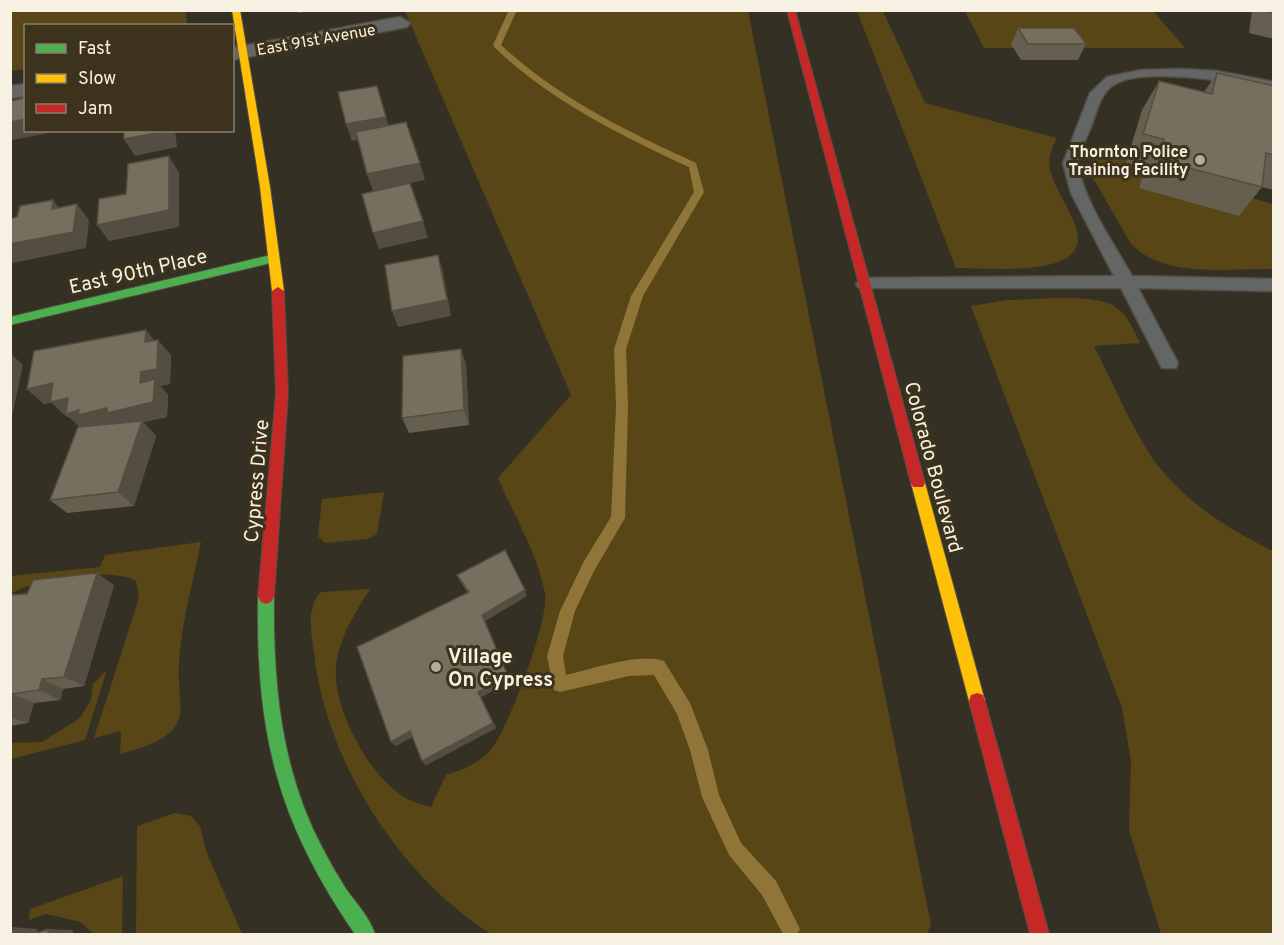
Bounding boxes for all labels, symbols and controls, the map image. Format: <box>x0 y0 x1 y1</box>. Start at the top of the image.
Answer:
street label: East 91st Avenue <box>255 21 377 61</box>
legend <box>24 24 234 132</box>
text: Fast <box>78 38 111 61</box>
text: Slow <box>78 68 116 91</box>
text: Jam <box>78 98 113 121</box>
place label: Thornton Police Training Facility <box>1068 143 1188 181</box>
marker: Thornton Police Training Facility <box>1193 153 1207 167</box>
street label: East 90th Place <box>67 244 210 301</box>
street label: Colorado Boulevard <box>897 379 967 556</box>
street label: Cypress Drive <box>240 419 276 544</box>
place label: Village On Cypress <box>448 645 553 694</box>
marker: Village On Cypress <box>429 660 443 674</box>

